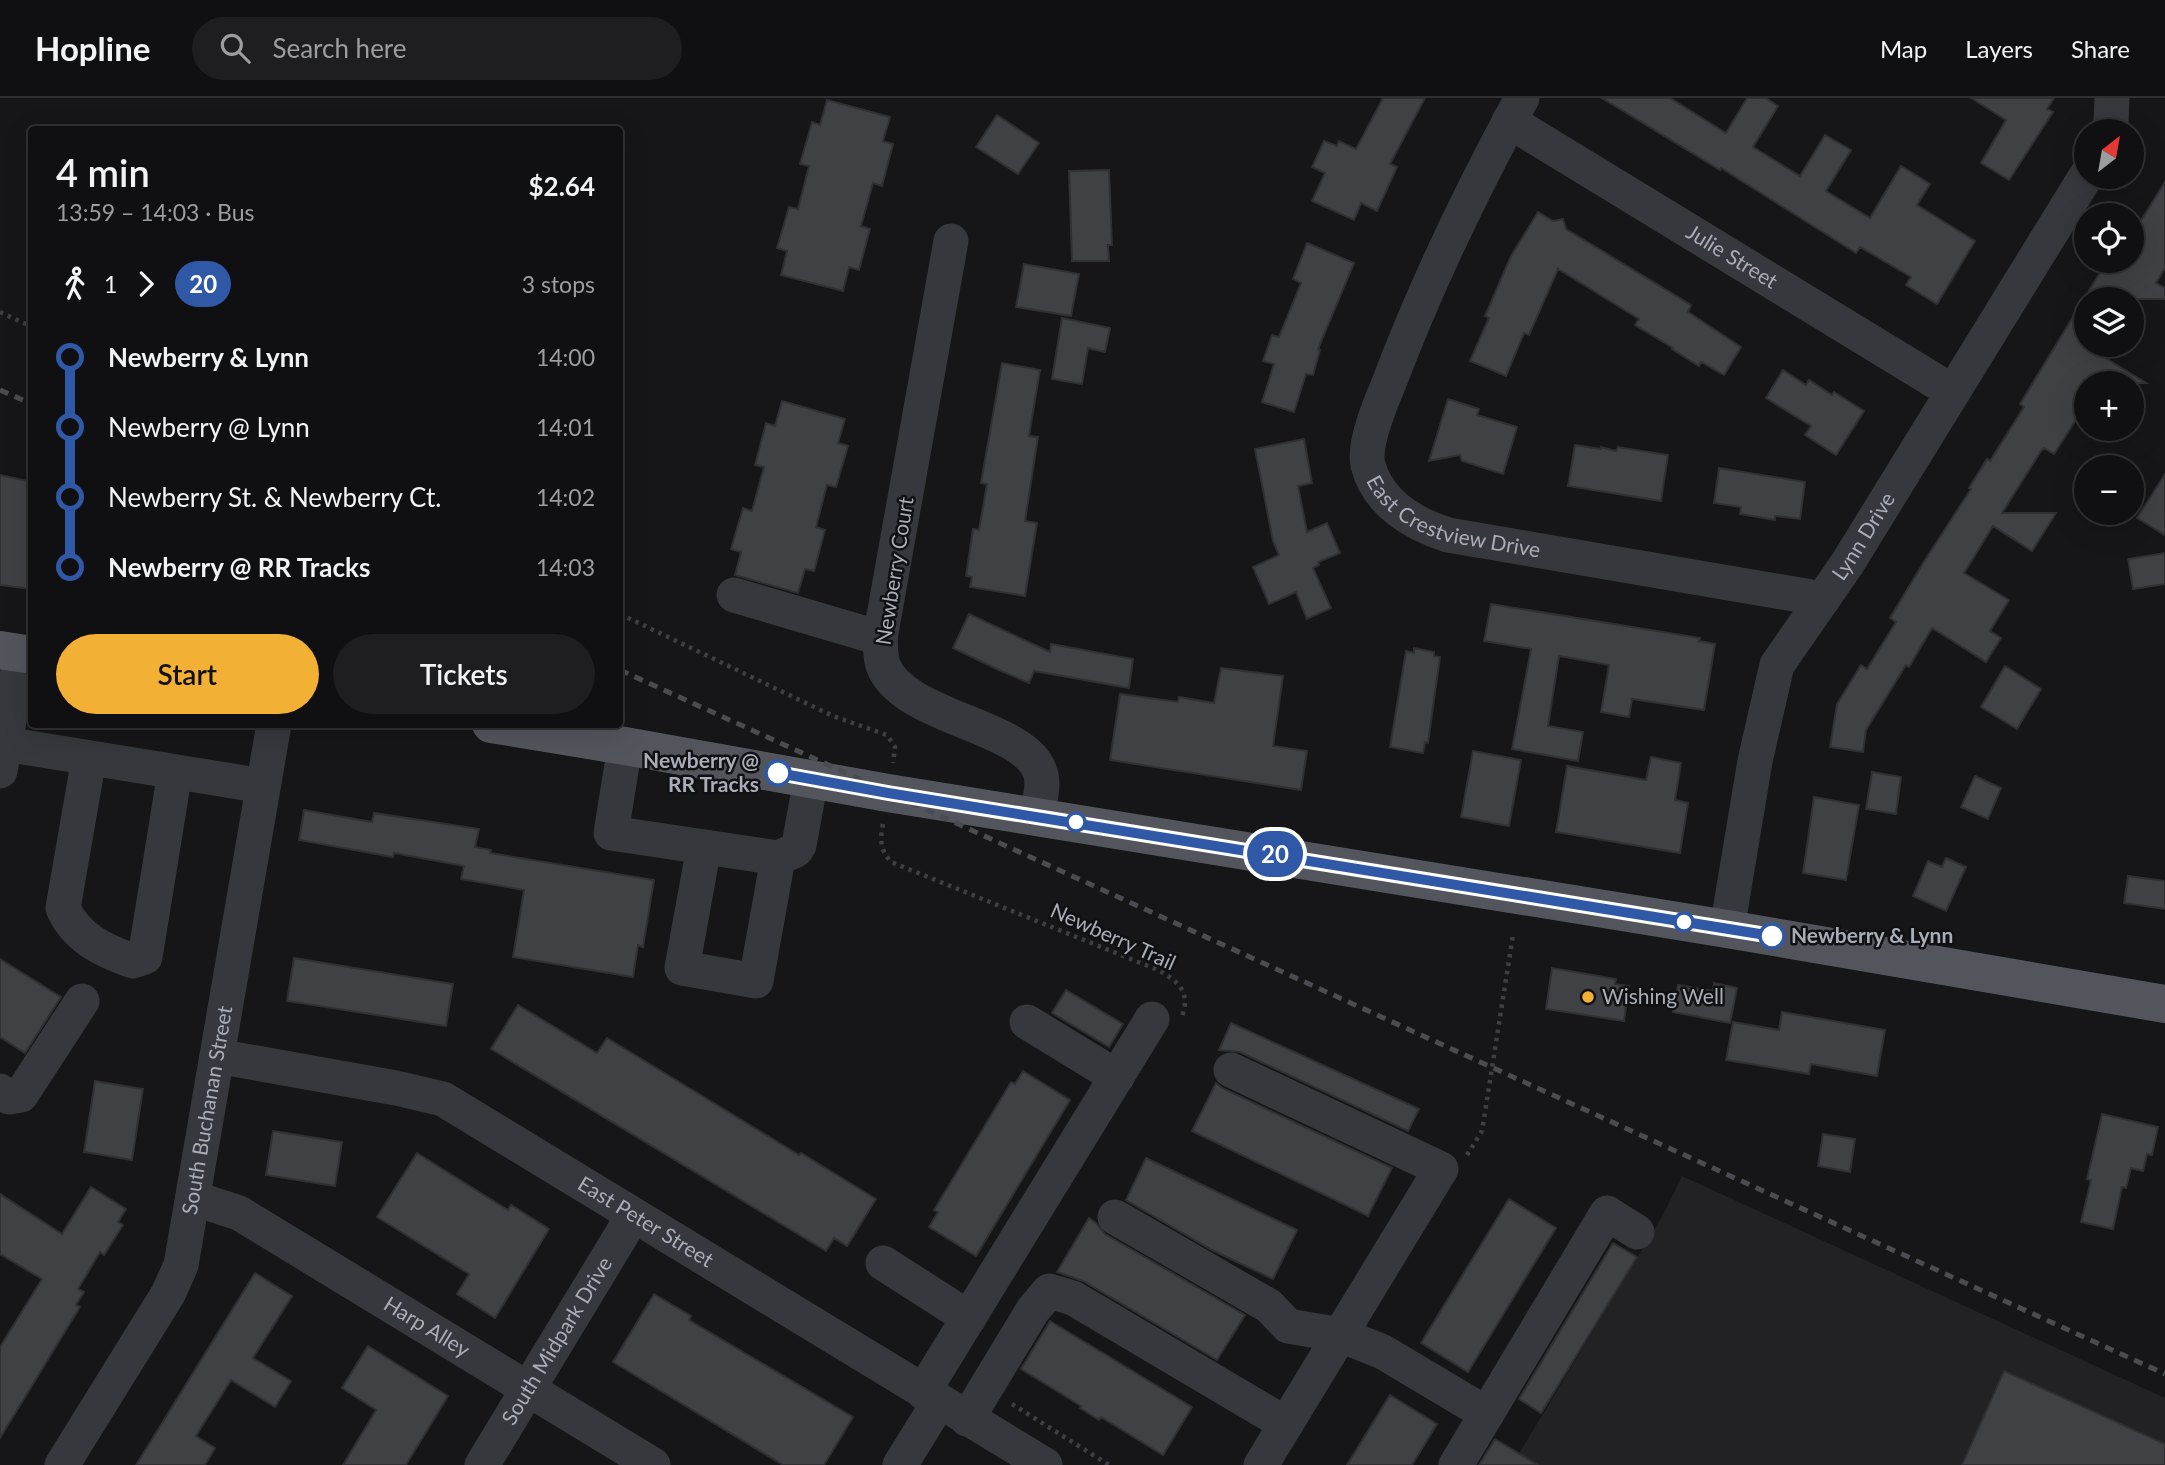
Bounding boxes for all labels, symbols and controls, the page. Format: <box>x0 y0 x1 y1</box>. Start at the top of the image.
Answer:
search box <box>192 17 682 80</box>
text: Hopline <box>35 28 150 68</box>
icon: search <box>216 29 254 67</box>
text: Search here <box>272 32 407 64</box>
text: Map <box>1880 34 1927 63</box>
text: Layers <box>1965 34 2033 63</box>
text: Share <box>2071 34 2130 63</box>
north arrow <box>2074 119 2144 189</box>
map controls <box>2074 119 2144 525</box>
text: 4 min <box>56 149 150 195</box>
text: $2.64 <box>529 170 595 202</box>
text: 13:59 – 14:03 · Bus <box>56 198 255 226</box>
button: locate <box>2074 203 2144 273</box>
street label: Julie Street <box>1682 218 1783 293</box>
icon: walk <box>56 265 94 303</box>
icon: forward <box>127 265 165 303</box>
text: 20 <box>189 269 217 298</box>
text: 1 <box>104 270 117 298</box>
text: 3 stops <box>522 270 595 298</box>
button: layers <box>2074 287 2144 357</box>
text: Newberry & Lynn <box>108 341 309 373</box>
text: 14:00 <box>536 343 595 371</box>
button: + <box>2074 371 2144 441</box>
text: Newberry @ Lynn <box>108 411 310 443</box>
text: 14:01 <box>536 413 595 441</box>
button: − <box>2074 455 2144 525</box>
street label: East Crestview Drive <box>1362 471 1543 562</box>
text: Newberry St. & Newberry Ct. <box>108 481 441 513</box>
text: 14:02 <box>536 483 595 511</box>
street label: Lynn Drive <box>1826 487 1899 584</box>
street label: Newberry Court <box>869 494 918 647</box>
text: Newberry @ RR Tracks <box>108 551 370 583</box>
text: 14:03 <box>536 553 595 581</box>
button: Start <box>56 634 319 714</box>
button: Tickets <box>333 634 595 714</box>
place label: Newberry @ RR Tracks <box>643 747 759 796</box>
marker: Newberry @ RR Tracks <box>765 760 791 786</box>
unlabelled marker <box>1066 812 1086 832</box>
line badge: 20 <box>1244 831 1306 877</box>
text: 20 <box>1261 839 1289 868</box>
street label: Newberry Trail <box>1047 897 1180 974</box>
unlabelled marker <box>1674 912 1694 932</box>
place label: Newberry & Lynn <box>1791 922 1953 947</box>
marker: Newberry & Lynn <box>1759 923 1785 949</box>
place label: Wishing Well <box>1602 983 1724 1008</box>
marker: Wishing Well <box>1580 989 1596 1005</box>
street label: South Buchanan Street <box>176 1003 236 1216</box>
street label: East Peter Street <box>574 1170 719 1272</box>
street label: South Midpark Drive <box>495 1252 616 1429</box>
street label: Harp Alley <box>380 1290 475 1362</box>

